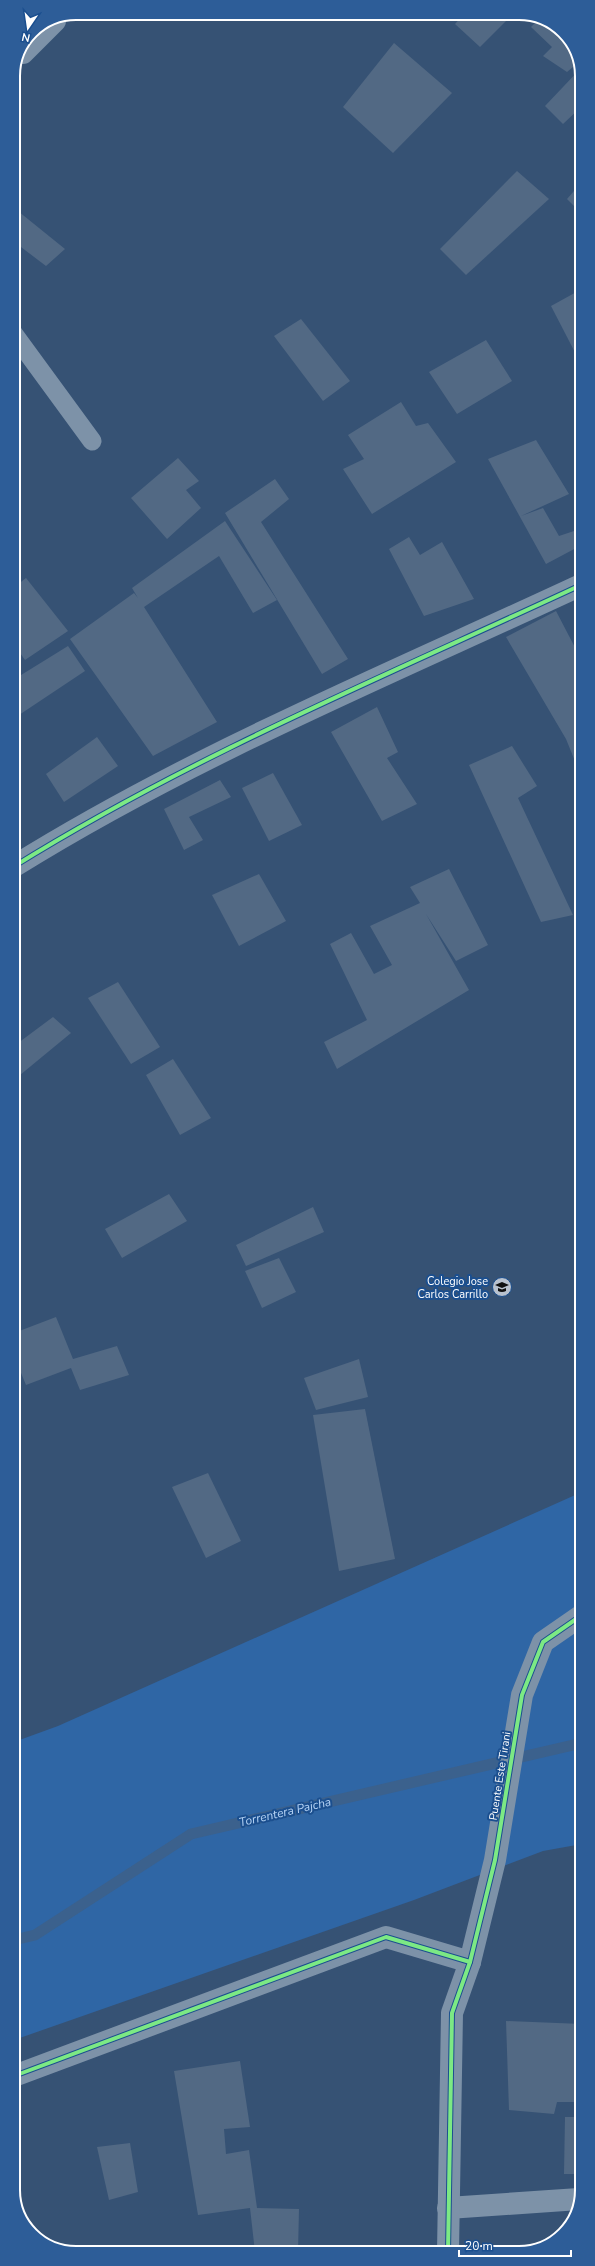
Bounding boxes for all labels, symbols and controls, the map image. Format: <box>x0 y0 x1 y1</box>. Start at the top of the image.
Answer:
north arrow <box>8 8 48 48</box>
text: N <box>20 29 32 45</box>
place label: Colegio Jose Carlos Carrillo <box>418 1274 488 1302</box>
school or university icon: Colegio Jose Carlos Carrillo <box>491 1276 513 1298</box>
street label: Puente Este Tirani <box>486 1731 514 1821</box>
water label: Torrentera Pajcha <box>237 1794 333 1830</box>
scale bar <box>459 2232 571 2258</box>
text: 20 m <box>465 2238 493 2254</box>

